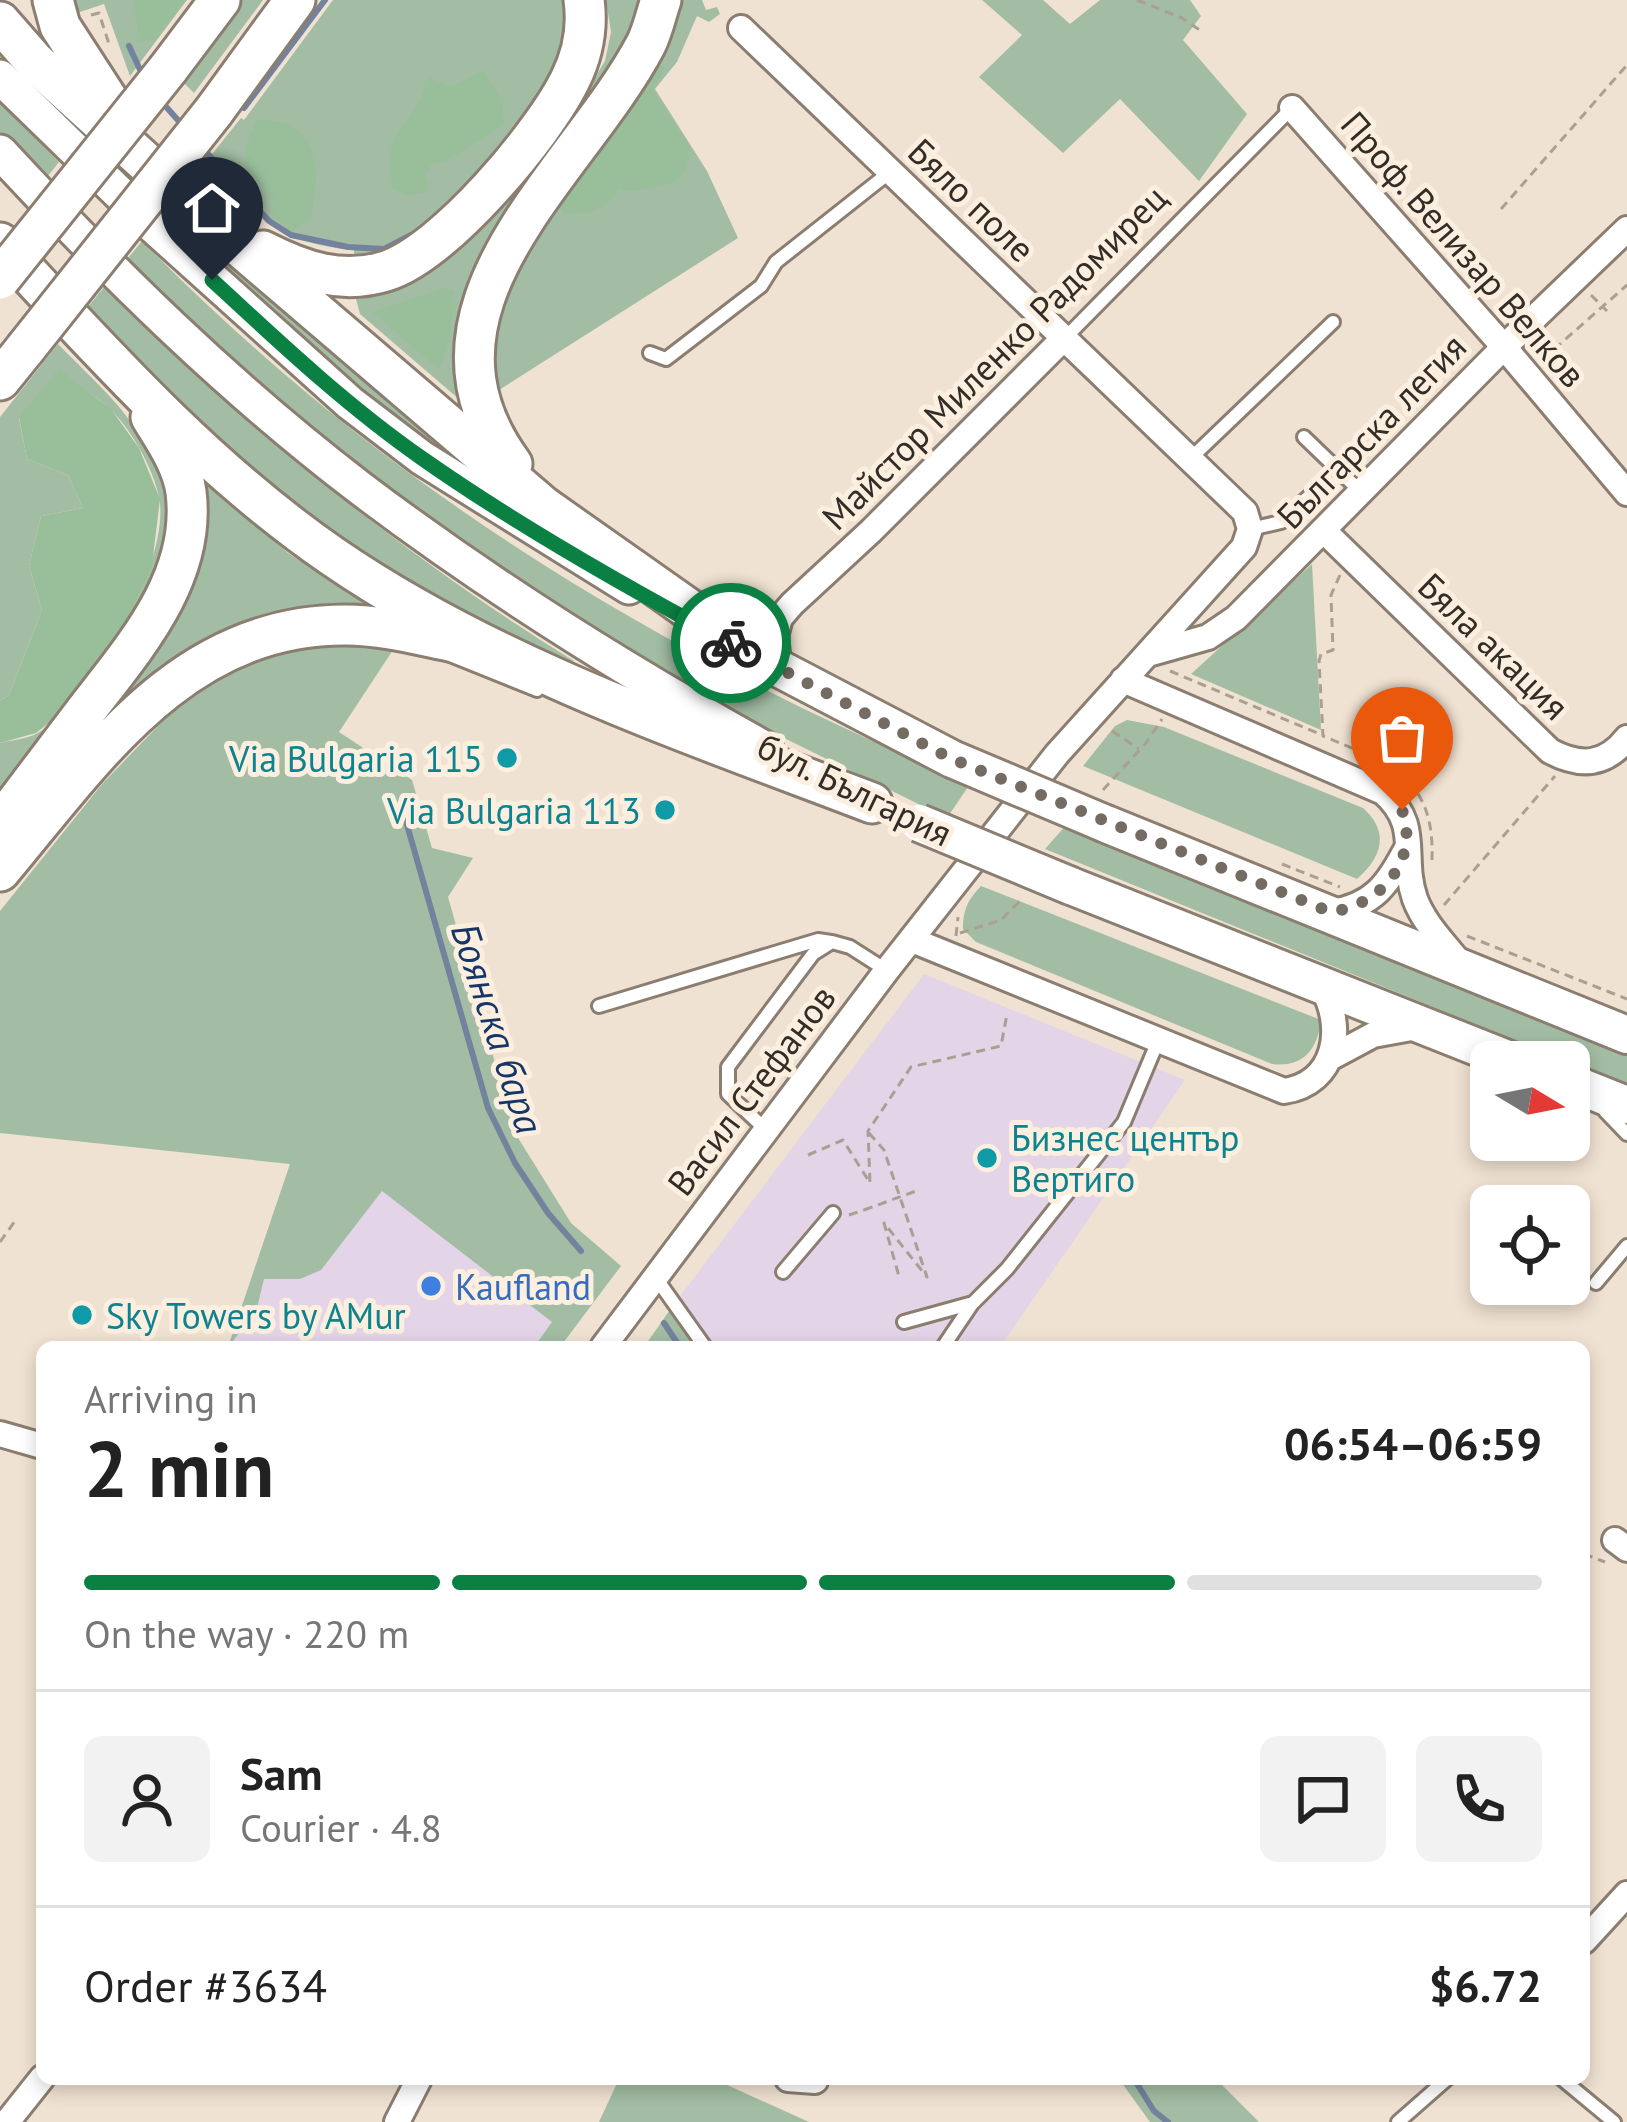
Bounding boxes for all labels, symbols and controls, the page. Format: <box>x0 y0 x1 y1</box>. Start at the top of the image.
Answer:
street label: Проф. Велизар Велков <box>1331 101 1597 397</box>
street label: Бяло поле <box>899 128 1045 272</box>
pin <box>161 157 263 280</box>
street label: Майстор Миленко Радомирец <box>811 174 1177 540</box>
icon: home <box>179 175 245 241</box>
street label: Българска легия <box>1266 324 1476 538</box>
street label: Бяла акация <box>1409 562 1579 730</box>
courier <box>671 583 791 703</box>
icon: bike <box>698 610 764 676</box>
pin <box>1351 687 1453 810</box>
icon: bag <box>1369 705 1435 771</box>
street label: бул. България <box>750 722 960 856</box>
place label: Via Bulgaria 115 <box>228 735 483 782</box>
marker: Via Bulgaria 115 <box>494 745 520 771</box>
place label: Via Bulgaria 113 <box>386 787 641 834</box>
marker: Via Bulgaria 113 <box>652 797 678 823</box>
water label: Боянска бара <box>440 916 556 1140</box>
street label: Васил Стефанов <box>657 975 845 1205</box>
north arrow <box>1470 1041 1590 1161</box>
map controls <box>1470 1041 1590 1305</box>
place label: Бизнес център Вертиго <box>1011 1114 1239 1202</box>
marker: Бизнес център Вертиго <box>974 1145 1000 1171</box>
button: locate <box>1470 1185 1590 1305</box>
place label: Kaufland <box>455 1263 591 1310</box>
marker: Kaufland <box>418 1273 444 1299</box>
place label: Sky Towers by AMur <box>106 1292 406 1339</box>
marker: Sky Towers by AMur <box>69 1302 95 1328</box>
text: Arriving in <box>84 1373 258 1424</box>
text: 06:54–06:59 <box>1284 1414 1542 1472</box>
text: 2 min <box>84 1418 274 1519</box>
text: On the way · 220 m <box>84 1608 409 1659</box>
button: person <box>84 1736 210 1862</box>
button: chat <box>1260 1736 1386 1862</box>
button: phone <box>1416 1736 1542 1862</box>
text: Sam <box>240 1744 322 1802</box>
text: Courier · 4.8 <box>240 1802 442 1853</box>
text: Order #3634 <box>84 1956 327 2014</box>
text: $6.72 <box>1429 1956 1542 2014</box>

